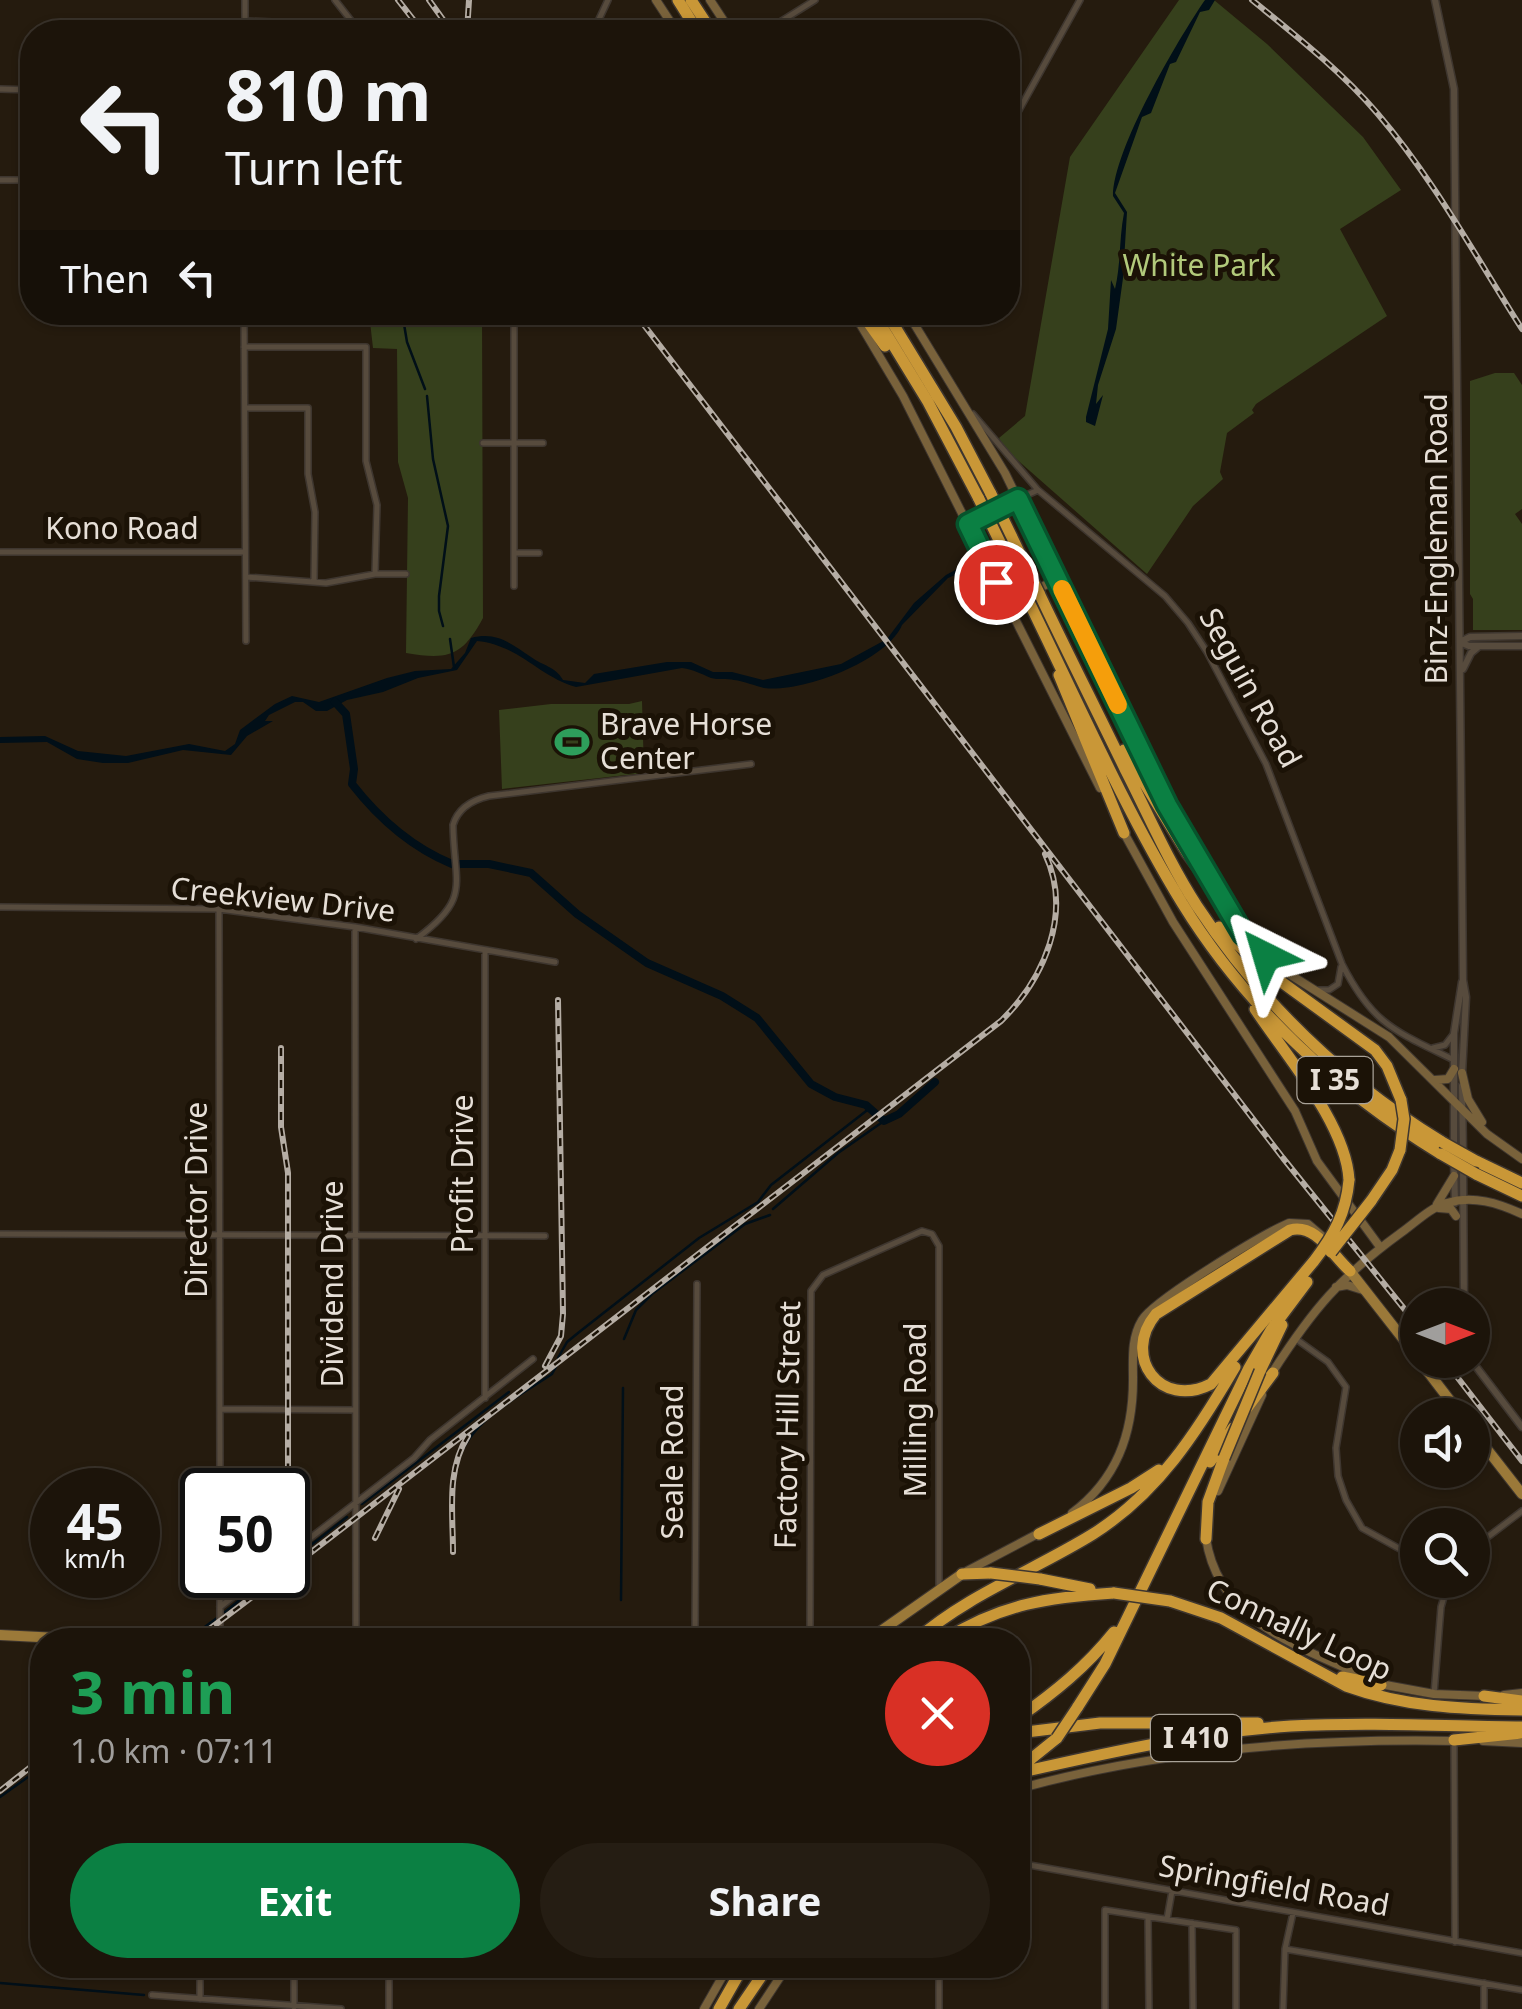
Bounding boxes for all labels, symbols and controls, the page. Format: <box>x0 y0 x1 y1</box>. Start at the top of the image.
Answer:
text: 810 m <box>225 46 432 142</box>
icon: left <box>60 60 190 190</box>
text: Turn left <box>225 137 402 198</box>
park label: White Park <box>1122 244 1276 285</box>
icon: left <box>170 250 225 305</box>
text: Then <box>60 252 150 304</box>
street label: Binz-Engleman Road <box>1415 393 1456 685</box>
street label: Kono Road <box>45 507 199 548</box>
pin <box>954 540 1039 625</box>
icon: arrive <box>969 555 1024 610</box>
street label: Seguin Road <box>1191 600 1312 774</box>
place label: Brave Horse Center <box>600 703 772 778</box>
sports icon: Brave Horse Center <box>553 723 591 761</box>
street label: Creekview Drive <box>169 866 397 931</box>
position arrow <box>1214 904 1318 1008</box>
road number: I 35 <box>1298 1057 1372 1103</box>
street label: Profit Drive <box>441 1095 482 1253</box>
street label: Director Drive <box>175 1102 216 1298</box>
street label: Dividend Drive <box>311 1181 352 1387</box>
north arrow <box>1400 1288 1490 1378</box>
map controls <box>1400 1288 1490 1598</box>
street label: Factory Hill Street <box>764 1300 809 1549</box>
street label: Milling Road <box>894 1322 935 1498</box>
street label: Seale Road <box>651 1385 692 1539</box>
button: sound <box>1400 1398 1490 1488</box>
speed limit sign: 50 <box>180 1468 310 1598</box>
text: 45 <box>66 1487 124 1555</box>
button: search <box>1400 1508 1490 1598</box>
text: km/h <box>64 1541 126 1575</box>
street label: Connally Loop <box>1200 1568 1399 1689</box>
text: 3 min <box>70 1650 235 1732</box>
button: close <box>885 1661 990 1766</box>
road number: I 410 <box>1151 1715 1241 1761</box>
text: 1.0 km · 07:11 <box>70 1729 278 1772</box>
button: Exit <box>70 1843 520 1958</box>
button: Share <box>540 1843 990 1958</box>
street label: Springfield Road <box>1156 1844 1393 1925</box>

